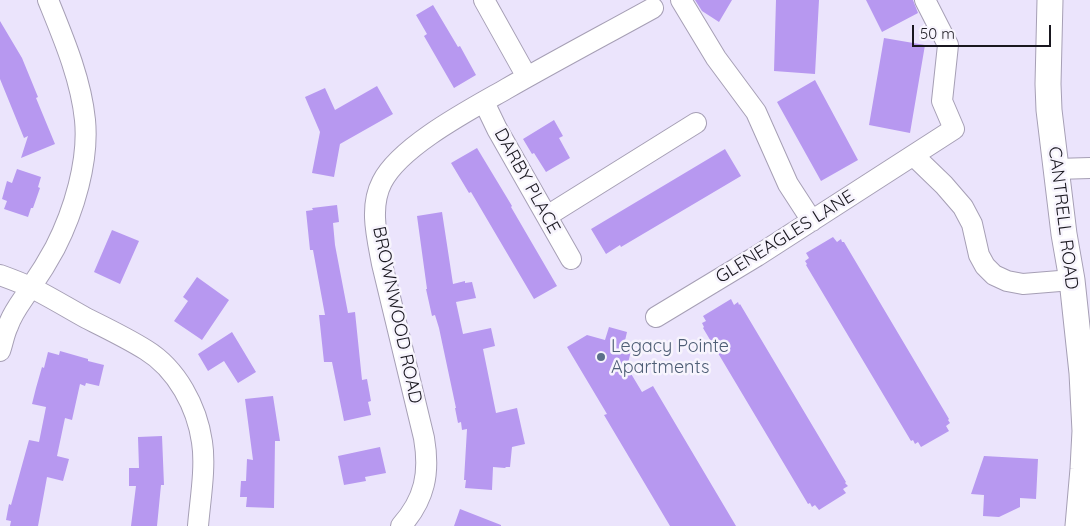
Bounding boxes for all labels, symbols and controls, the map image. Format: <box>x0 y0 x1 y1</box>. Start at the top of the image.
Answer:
scale bar <box>915 15 1054 47</box>
text: 50 m <box>920 24 955 43</box>
street label: DARBY PLACE <box>489 125 565 237</box>
street label: CANTRELL ROAD <box>1044 145 1082 291</box>
street label: GLENEAGLES LANE <box>712 186 858 288</box>
street label: BROWNWOOD ROAD <box>368 224 426 406</box>
place label: Legacy Pointe Apartments <box>611 336 729 378</box>
marker: Legacy Pointe Apartments <box>595 351 607 363</box>

